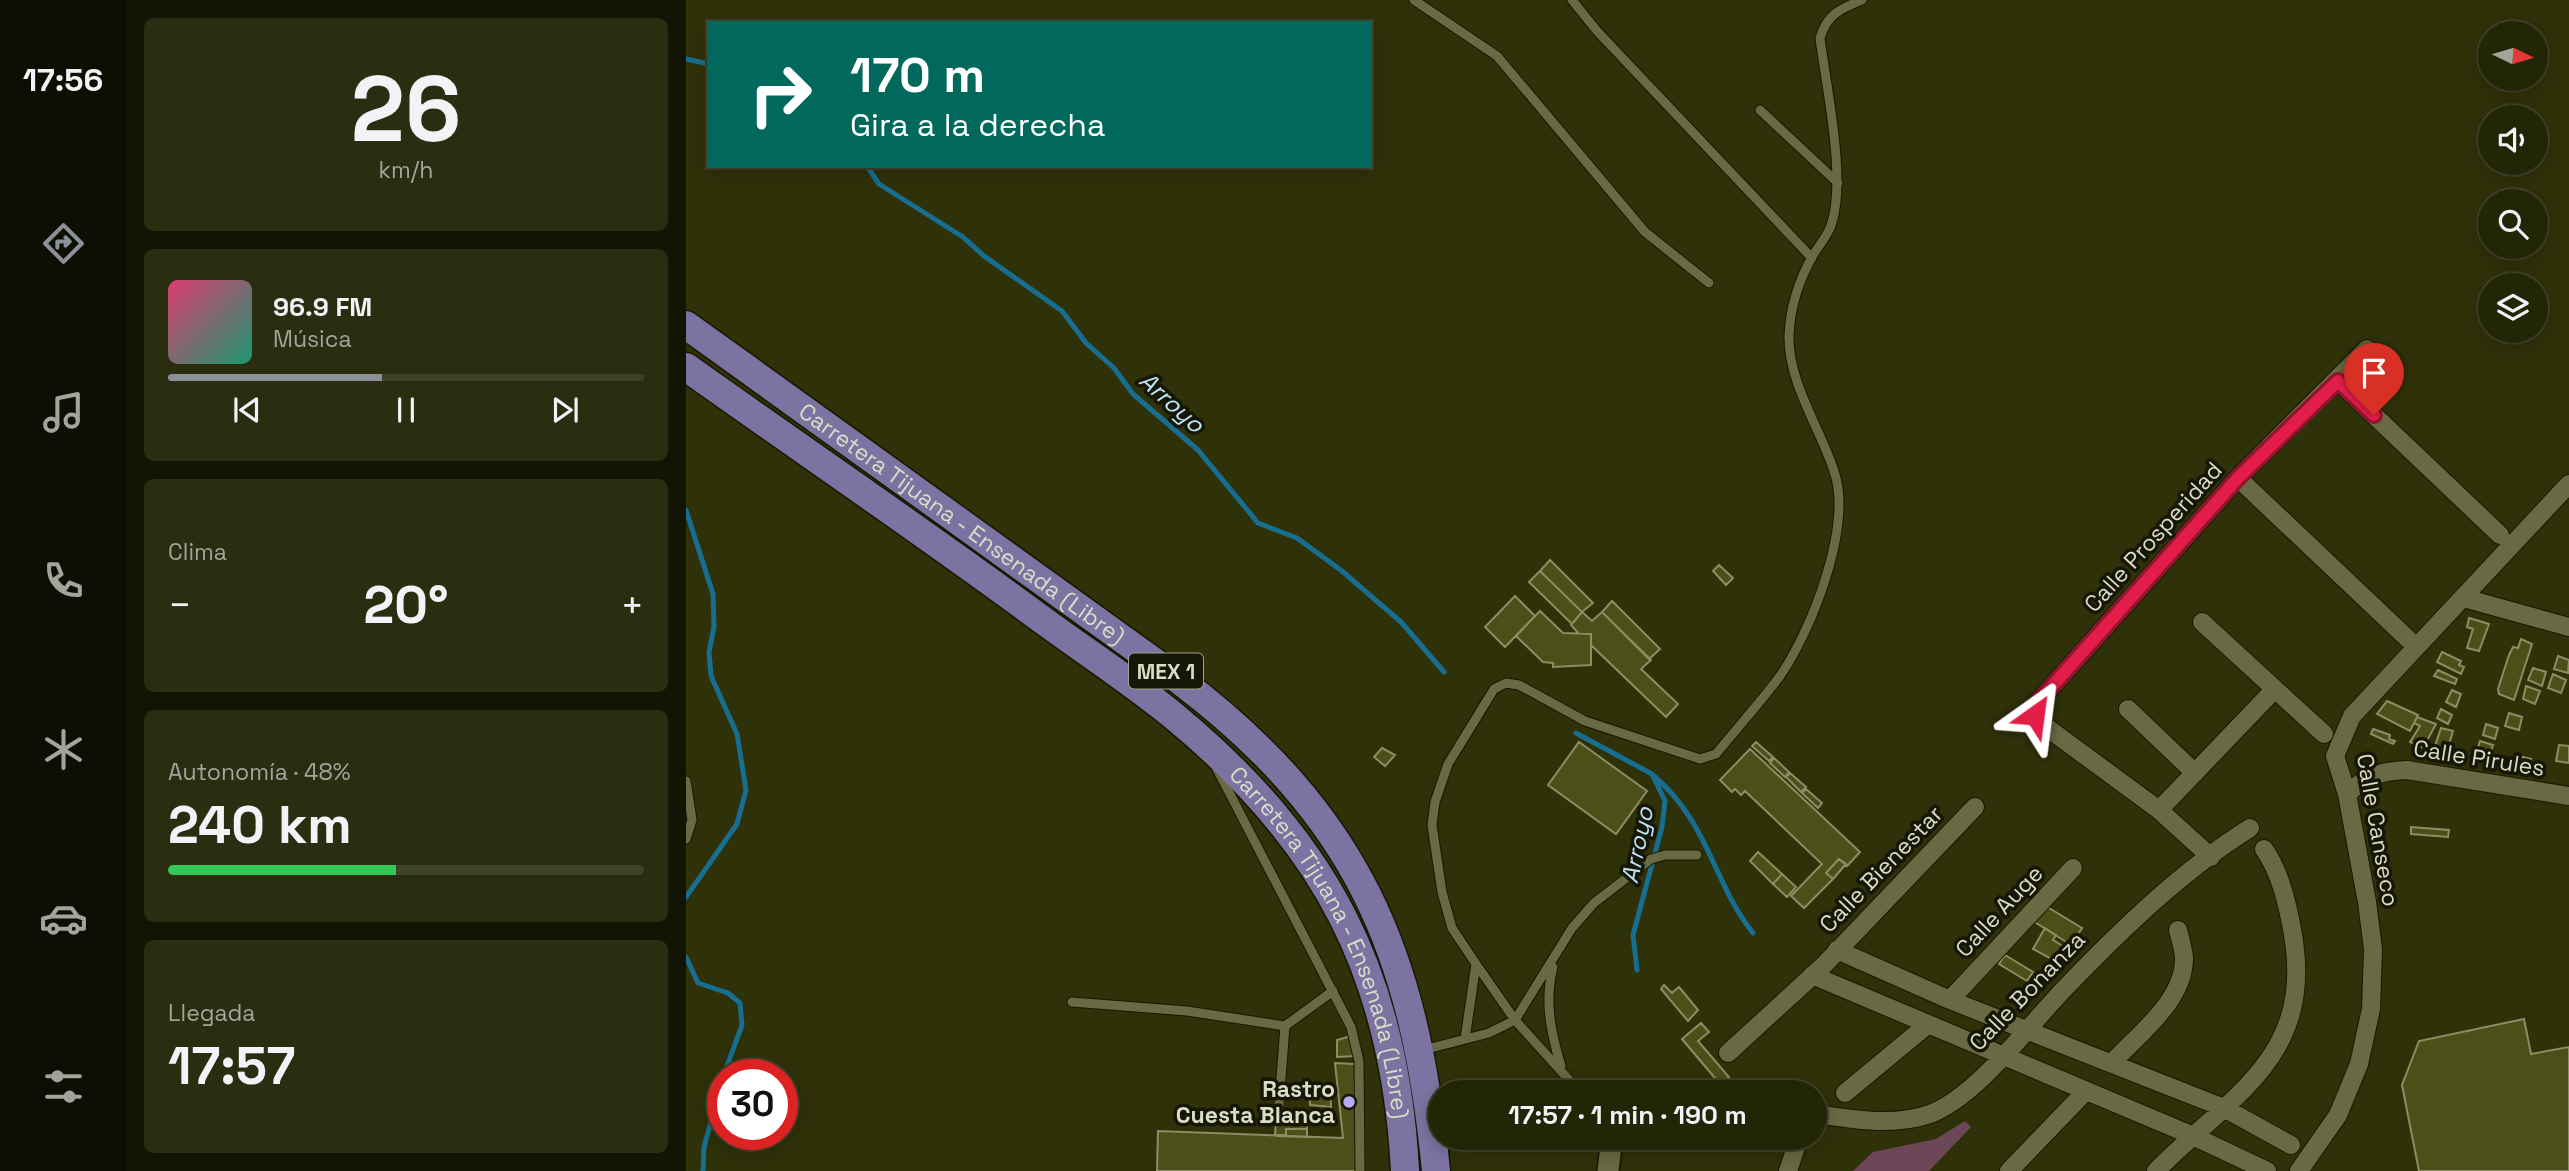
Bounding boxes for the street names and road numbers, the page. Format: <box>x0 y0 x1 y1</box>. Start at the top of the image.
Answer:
street label: Carretera Tijuana - Ensenada (Libre) <box>793 396 1131 651</box>
street label: Calle Prosperidad <box>2077 455 2229 619</box>
road number: MEX 1 <box>1129 654 1203 688</box>
street label: Calle Pirules <box>2411 733 2547 783</box>
street label: Calle Canseco <box>2350 751 2406 909</box>
street label: Carretera Tijuana - Ensenada (Libre) <box>1223 760 1416 1121</box>
street label: Calle Bienestar <box>1813 799 1949 939</box>
street label: Calle Auge <box>1949 859 2049 963</box>
street label: Calle Bonanza <box>1962 925 2092 1057</box>

